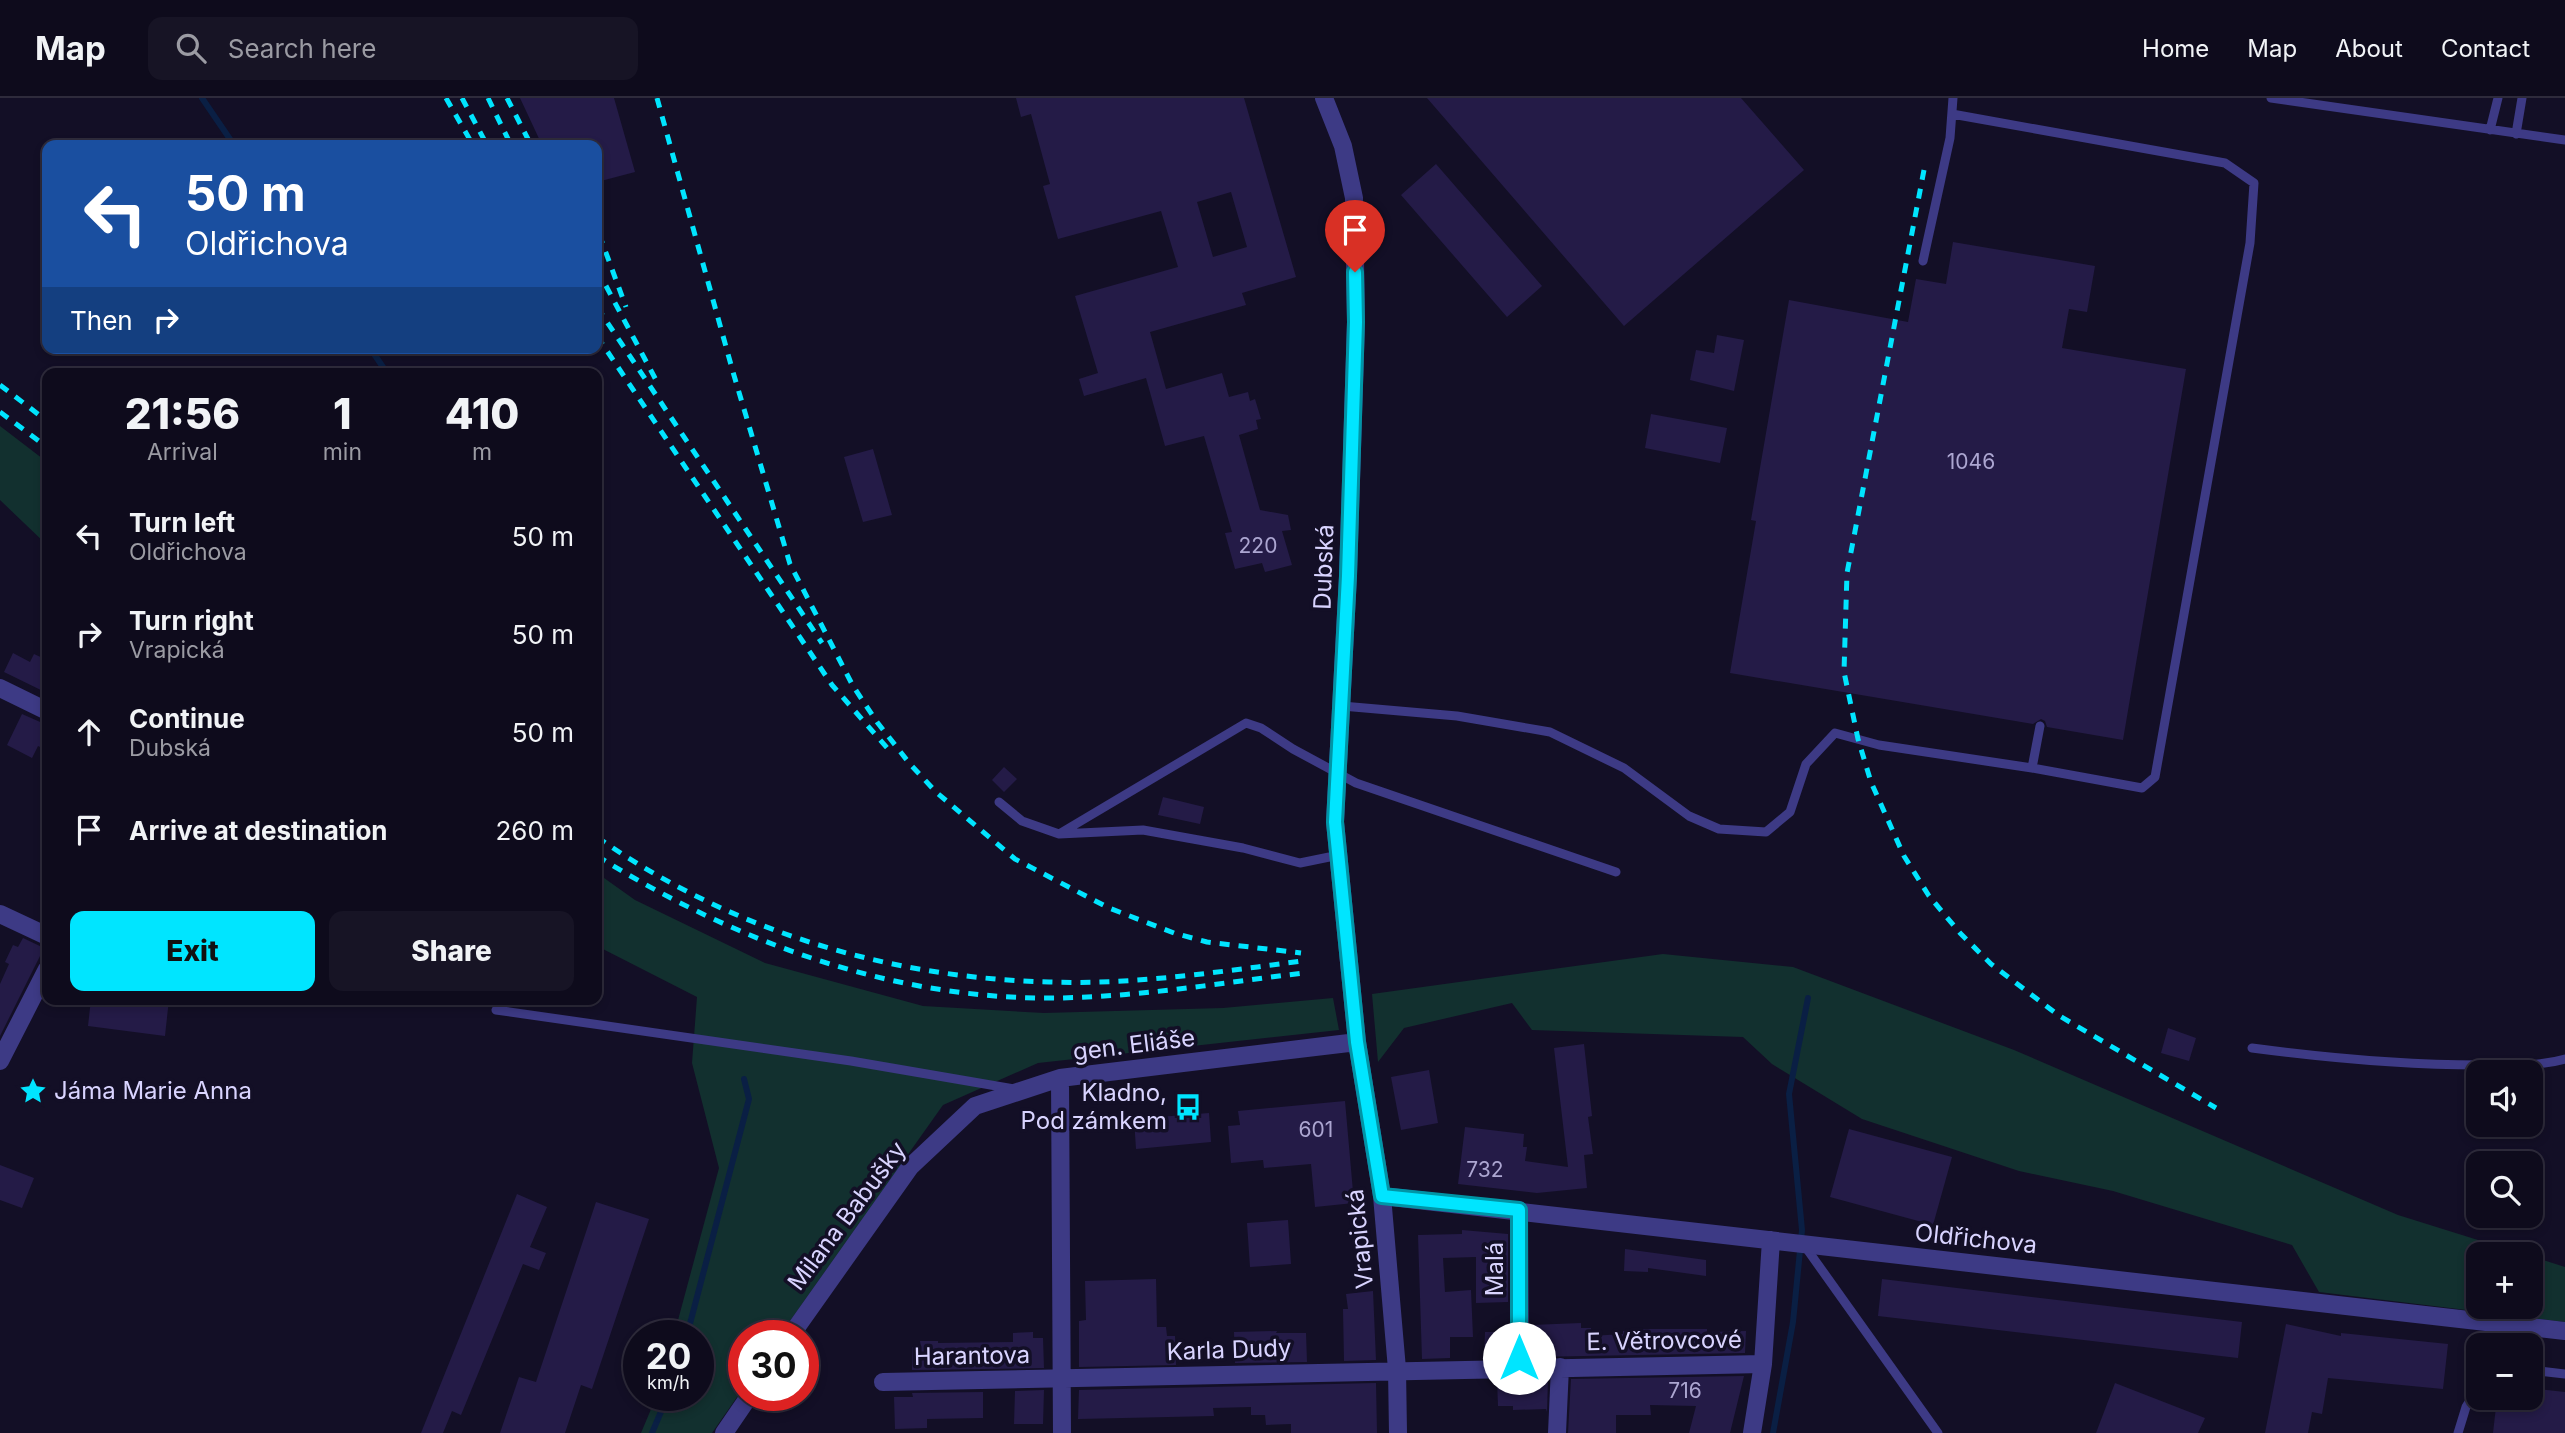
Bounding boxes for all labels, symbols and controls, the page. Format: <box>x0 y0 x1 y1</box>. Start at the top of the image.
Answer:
search box <box>148 17 638 80</box>
text: Map <box>35 28 106 68</box>
icon: search <box>172 29 210 67</box>
text: Search here <box>228 33 376 64</box>
text: Home <box>2142 34 2209 63</box>
text: Map <box>2247 34 2297 63</box>
text: About <box>2335 34 2403 63</box>
text: Contact <box>2441 34 2530 63</box>
text: 50 m <box>185 164 306 223</box>
icon: left <box>70 168 161 259</box>
pin <box>1325 200 1385 272</box>
icon: arrive <box>1336 211 1374 249</box>
text: Oldřichova <box>185 224 349 263</box>
icon: right <box>147 301 185 339</box>
text: Then <box>70 305 133 336</box>
text: 21:56 <box>125 388 240 439</box>
text: 1 <box>333 388 352 439</box>
text: 410 <box>445 388 519 439</box>
text: Arrival <box>147 438 218 466</box>
text: min <box>323 438 362 466</box>
text: m <box>472 438 492 466</box>
house number: 1046 <box>1947 449 1995 474</box>
text: Turn left <box>129 507 235 538</box>
icon: left <box>70 517 108 555</box>
text: 50 m <box>512 521 574 552</box>
street label: Dubská <box>1308 524 1339 610</box>
house number: 220 <box>1239 533 1277 558</box>
text: Oldřichova <box>129 538 247 566</box>
text: Turn right <box>129 605 254 636</box>
icon: right <box>70 615 108 653</box>
text: 50 m <box>512 619 574 650</box>
text: Vrapická <box>129 636 225 664</box>
text: Continue <box>129 703 245 734</box>
icon: ahead <box>70 713 108 751</box>
text: 50 m <box>512 717 574 748</box>
text: Dubská <box>129 734 211 762</box>
icon: arrive <box>70 811 108 849</box>
text: Arrive at destination <box>129 815 388 846</box>
text: 260 m <box>496 815 574 846</box>
button: Exit <box>70 911 315 991</box>
button: Share <box>329 911 574 991</box>
street label: gen. Eliáše <box>1071 1023 1197 1066</box>
map controls <box>2466 1060 2543 1410</box>
button: sound <box>2466 1060 2543 1137</box>
place icon: Jáma Marie Anna <box>18 1076 48 1106</box>
place label: Jáma Marie Anna <box>54 1076 252 1105</box>
place label: Kladno, Pod zámkem <box>1021 1078 1167 1135</box>
bus stop icon: Kladno, Pod zámkem <box>1173 1092 1203 1122</box>
house number: 601 <box>1299 1117 1333 1142</box>
street label: Milana Babušky <box>781 1136 912 1296</box>
button: search <box>2466 1151 2543 1228</box>
house number: 732 <box>1466 1157 1504 1182</box>
street label: Vrapická <box>1340 1188 1379 1290</box>
street label: Oldřichova <box>1913 1218 2039 1259</box>
street label: Malá <box>1480 1242 1509 1296</box>
button: + <box>2466 1242 2543 1319</box>
speed limit sign: 30 <box>728 1320 819 1411</box>
position arrow <box>1482 1321 1556 1395</box>
street label: E. Větrovcové <box>1586 1325 1742 1356</box>
street label: Karla Dudy <box>1166 1333 1292 1366</box>
button: − <box>2466 1333 2543 1410</box>
text: 20 <box>646 1335 691 1377</box>
street label: Harantova <box>914 1340 1030 1371</box>
text: km/h <box>647 1372 690 1393</box>
house number: 716 <box>1668 1378 1702 1403</box>

